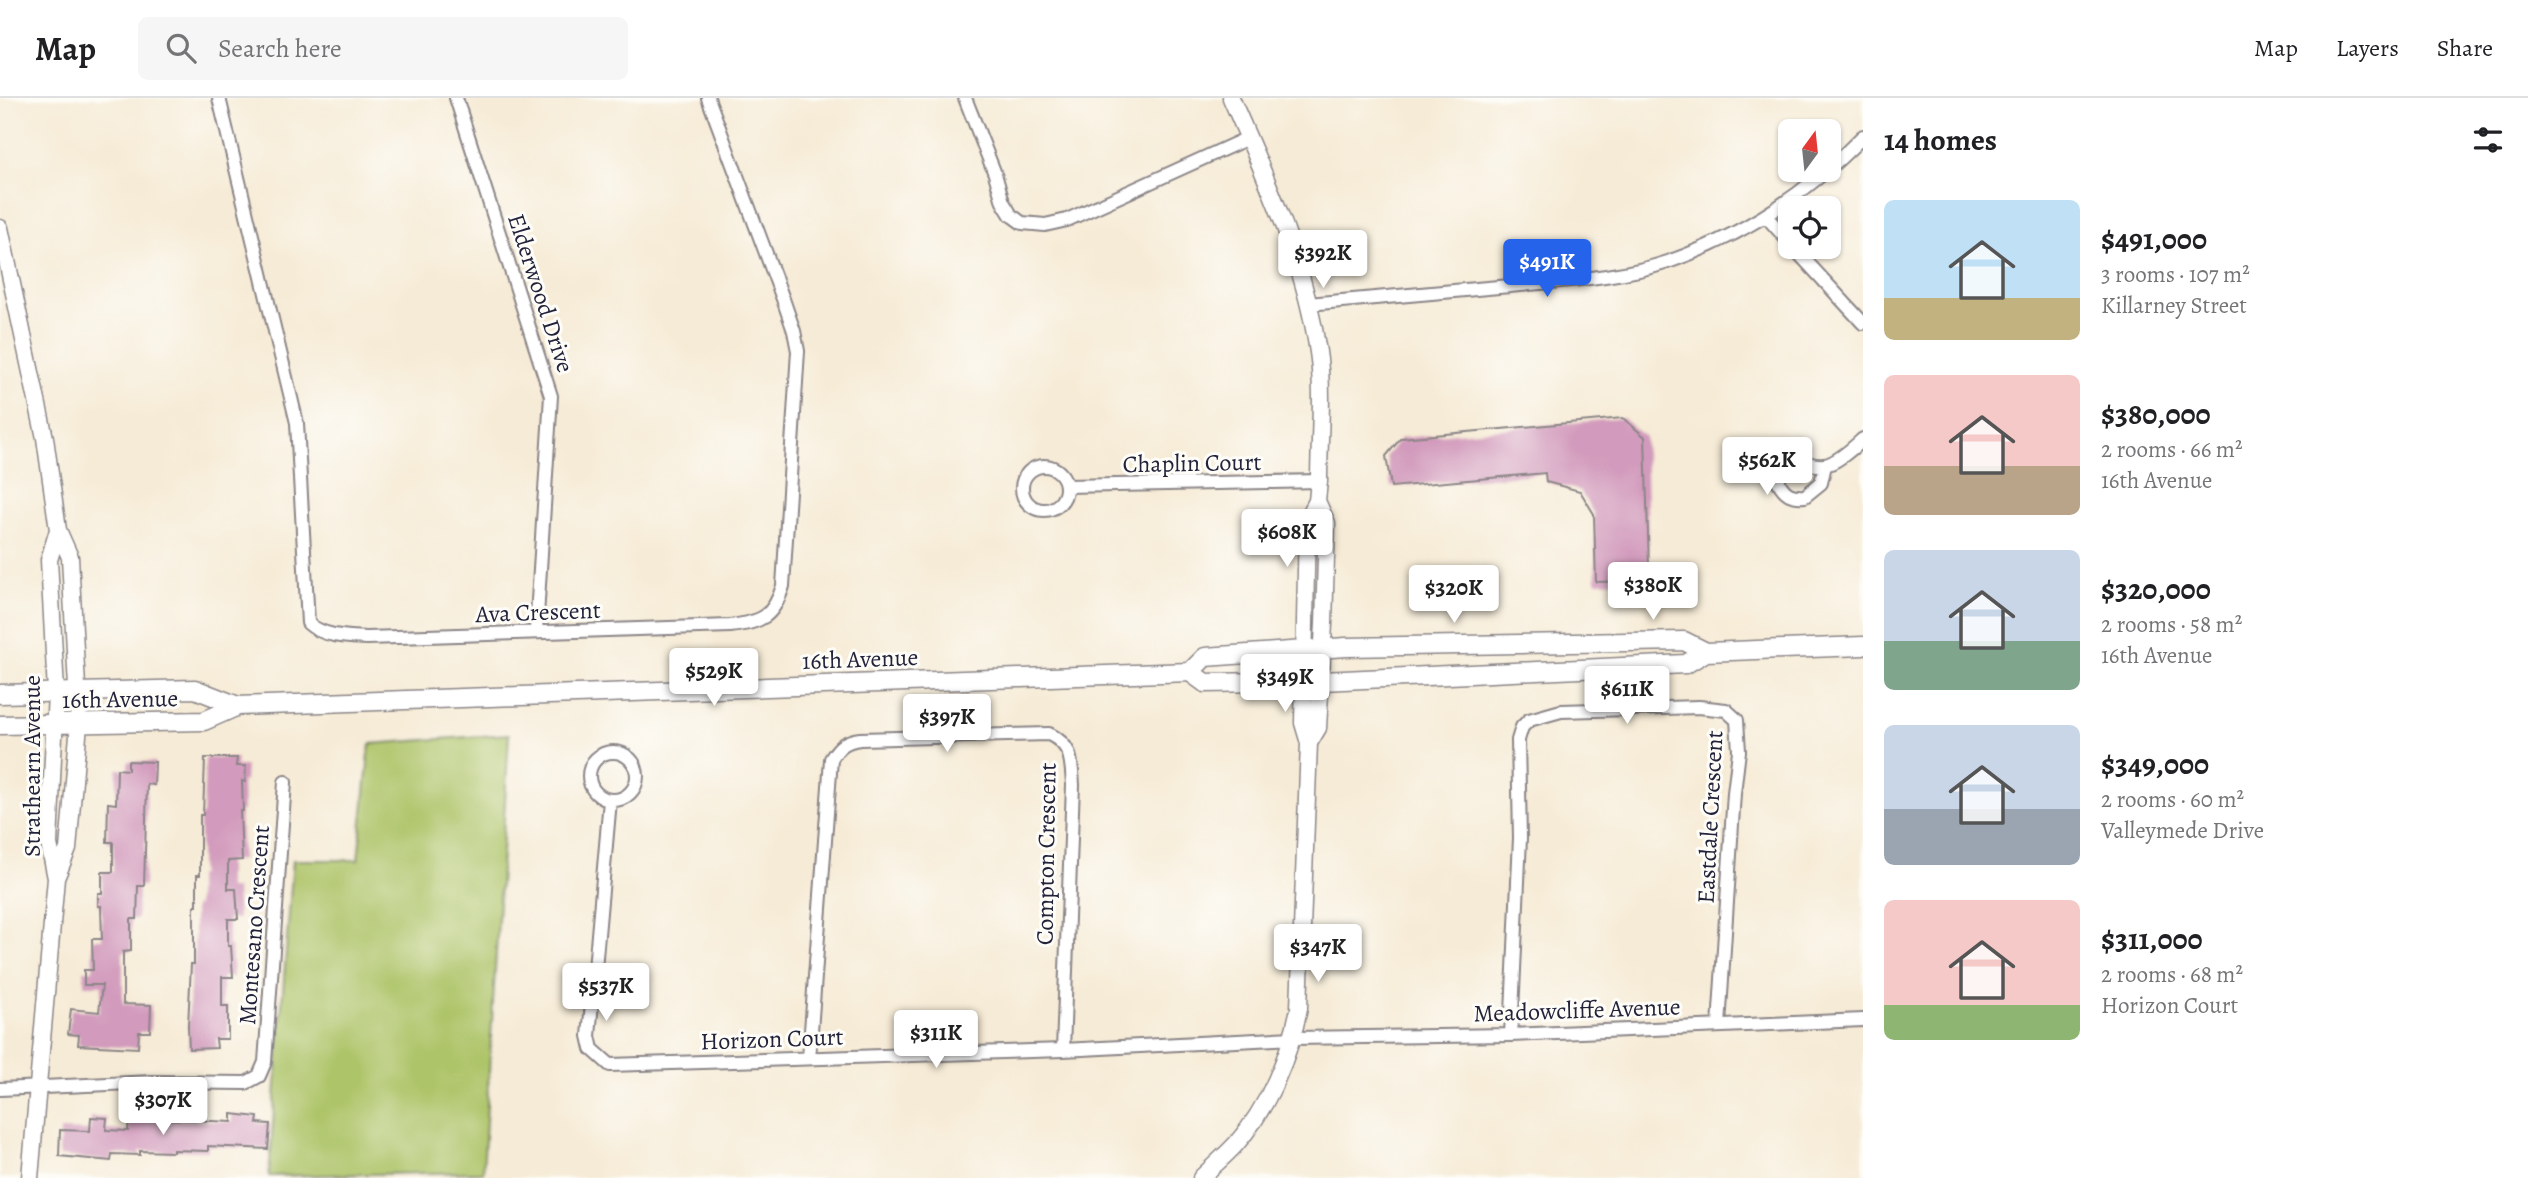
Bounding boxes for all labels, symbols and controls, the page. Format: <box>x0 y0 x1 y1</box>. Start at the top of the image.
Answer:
search box <box>138 17 628 80</box>
text: Map <box>35 26 96 71</box>
icon: search <box>162 29 200 67</box>
text: Search here <box>218 31 342 66</box>
text: Map <box>2254 32 2298 64</box>
text: Layers <box>2336 32 2399 64</box>
text: Share <box>2437 32 2493 64</box>
north arrow <box>1778 119 1841 182</box>
map controls <box>1778 119 1841 259</box>
text: 14 homes <box>1884 120 1997 160</box>
icon: filters <box>2469 121 2507 159</box>
button: locate <box>1778 196 1841 259</box>
street label: Elderwood Drive <box>500 209 582 377</box>
text: $491,000 <box>2101 219 2207 259</box>
icon: home <box>1940 228 2024 312</box>
pin: $392K <box>1274 230 1372 290</box>
text: $392K <box>1294 237 1352 268</box>
pin: $491K <box>1498 240 1596 299</box>
text: $491K <box>1519 246 1575 277</box>
text: 3 rooms · 107 m² <box>2101 259 2250 290</box>
text: Killarney Street <box>2101 290 2247 321</box>
text: $380,000 <box>2101 394 2211 434</box>
icon: home <box>1940 403 2024 487</box>
text: 2 rooms · 66 m² <box>2101 434 2243 465</box>
pin: $562K <box>1718 438 1816 497</box>
text: $562K <box>1738 444 1796 475</box>
street label: Chaplin Court <box>1122 446 1262 480</box>
text: 16th Avenue <box>2101 465 2212 496</box>
pin: $608K <box>1238 510 1336 569</box>
text: $608K <box>1257 516 1317 547</box>
pin: $380K <box>1604 562 1702 622</box>
pin: $320K <box>1405 566 1503 625</box>
text: $380K <box>1624 569 1682 600</box>
text: $320,000 <box>2101 569 2211 609</box>
text: $320K <box>1425 572 1483 603</box>
icon: home <box>1940 578 2024 662</box>
street label: Ava Crescent <box>474 594 601 630</box>
text: 2 rooms · 58 m² <box>2101 609 2242 640</box>
text: 16th Avenue <box>2101 640 2212 671</box>
street label: 16th Avenue <box>801 641 919 677</box>
pin: $529K <box>665 648 763 708</box>
pin: $349K <box>1236 654 1334 714</box>
text: $529K <box>685 655 743 686</box>
text: $349K <box>1256 661 1314 692</box>
pin: $611K <box>1578 666 1676 726</box>
text: $611K <box>1600 673 1654 704</box>
street label: Strathearn Avenue <box>16 675 48 857</box>
street label: 16th Avenue <box>62 682 178 716</box>
pin: $397K <box>898 694 996 754</box>
text: $397K <box>919 701 975 732</box>
street label: Eastdale Crescent <box>1689 729 1731 904</box>
text: $349,000 <box>2101 744 2209 784</box>
icon: home <box>1940 753 2024 837</box>
street label: Compton Crescent <box>1028 762 1064 945</box>
text: 2 rooms · 60 m² <box>2101 784 2244 815</box>
text: Valleymede Drive <box>2101 815 2264 846</box>
street label: Montesano Crescent <box>231 824 277 1026</box>
text: $311,000 <box>2101 919 2203 959</box>
pin: $347K <box>1269 924 1367 984</box>
icon: home <box>1940 928 2024 1012</box>
text: $347K <box>1290 931 1346 962</box>
text: 2 rooms · 68 m² <box>2101 959 2243 990</box>
pin: $537K <box>557 964 655 1023</box>
text: $537K <box>578 970 634 1001</box>
street label: Meadowcliffe Avenue <box>1473 990 1681 1030</box>
text: Horizon Court <box>2101 990 2238 1021</box>
pin: $311K <box>887 1010 985 1070</box>
text: $311K <box>910 1017 962 1048</box>
street label: Horizon Court <box>700 1021 844 1057</box>
pin: $307K <box>114 1077 212 1137</box>
text: $307K <box>134 1084 192 1115</box>

